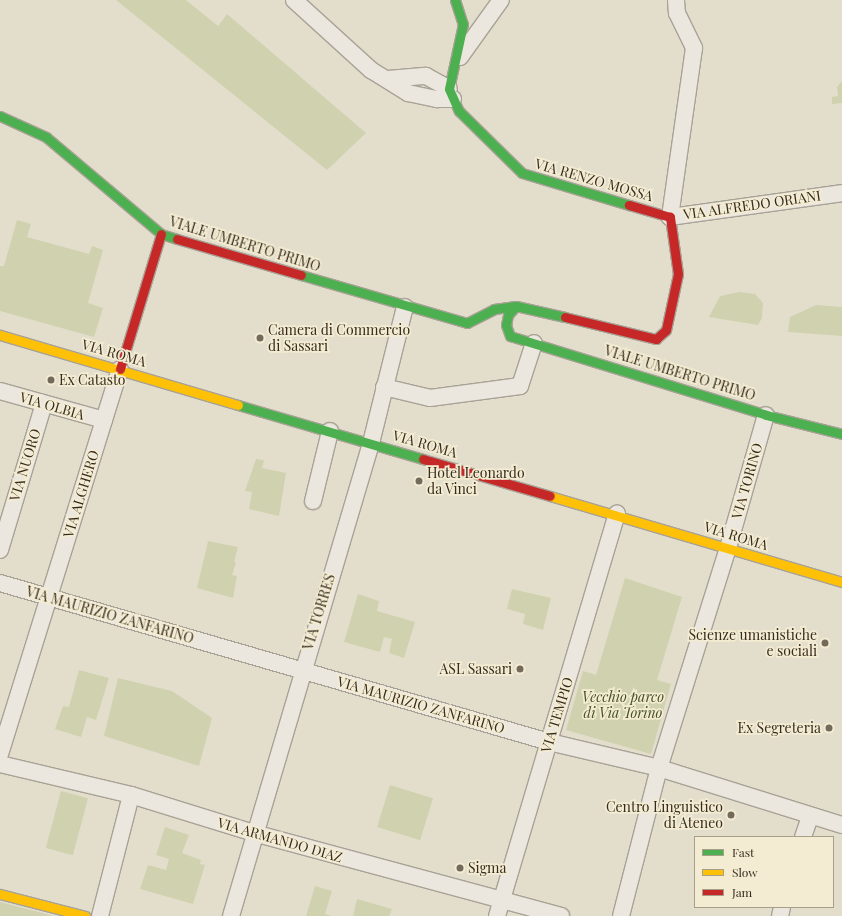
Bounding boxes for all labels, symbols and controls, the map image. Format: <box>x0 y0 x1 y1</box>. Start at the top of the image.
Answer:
street label: VIA RENZO MOSSA <box>533 155 655 205</box>
street label: VIA ALFREDO ORIANI <box>682 187 822 223</box>
street label: VIALE UMBERTO PRIMO <box>167 213 323 275</box>
place label: Camera di Commercio di Sassari <box>268 322 410 354</box>
marker: Camera di Commercio di Sassari <box>255 333 265 343</box>
street label: VIA ROMA <box>80 336 148 370</box>
street label: VIALE UMBERTO PRIMO <box>602 342 758 404</box>
place label: Ex Catasto <box>59 372 126 388</box>
marker: Ex Catasto <box>46 375 56 385</box>
street label: VIA OLBIA <box>18 389 86 423</box>
street label: VIA NUORO <box>6 427 44 503</box>
street label: VIA ROMA <box>391 427 459 461</box>
street label: VIA TORINO <box>728 441 766 521</box>
street label: VIA ALGHERO <box>60 448 102 540</box>
place label: Hotel Leonardo da Vinci <box>427 465 525 498</box>
marker: Hotel Leonardo da Vinci <box>414 476 424 486</box>
street label: VIA ROMA <box>702 518 770 554</box>
street label: VIA TORRES <box>299 572 339 652</box>
street label: VIA MAURIZIO ZANFARINO <box>24 583 196 647</box>
place label: Scienze umanistiche e sociali <box>688 627 817 660</box>
marker: Scienze umanistiche e sociali <box>820 638 830 648</box>
place label: ASL Sassari <box>440 661 512 677</box>
marker: ASL Sassari <box>515 664 525 674</box>
street label: VIA MAURIZIO ZANFARINO <box>335 673 507 737</box>
street label: VIA TEMPIO <box>537 675 577 755</box>
park label: Vecchio parco di Via Torino <box>582 689 664 722</box>
place label: Ex Segreteria <box>737 720 821 736</box>
marker: Ex Segreteria <box>824 723 834 733</box>
place label: Centro Linguistico di Ateneo <box>606 799 723 832</box>
marker: Centro Linguistico di Ateneo <box>726 810 736 820</box>
street label: VIA ARMANDO DIAZ <box>215 814 345 866</box>
legend <box>694 836 834 908</box>
text: Fast <box>732 844 754 860</box>
place label: Sigma <box>468 860 506 876</box>
marker: Sigma <box>455 863 465 873</box>
text: Slow <box>732 864 758 880</box>
text: Jam <box>732 884 752 900</box>

